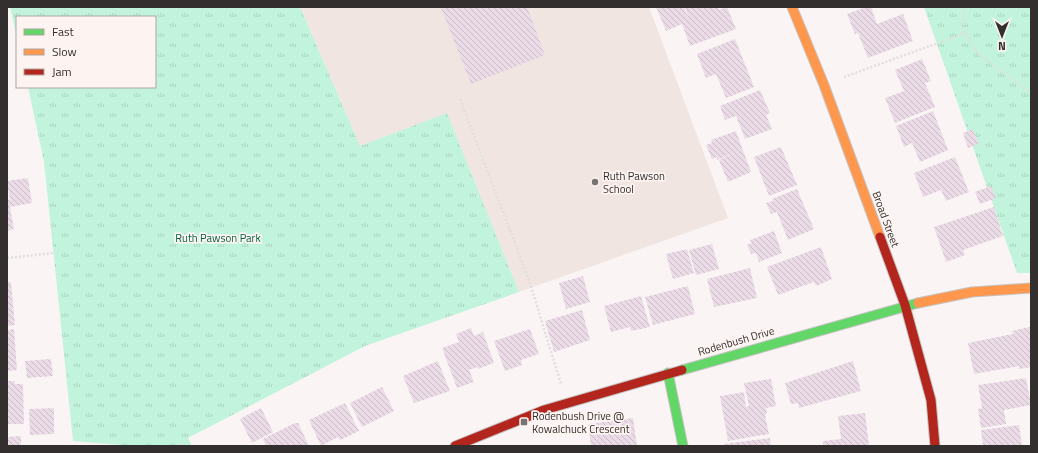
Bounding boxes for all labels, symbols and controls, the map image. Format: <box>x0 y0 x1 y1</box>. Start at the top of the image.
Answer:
legend <box>16 16 156 88</box>
north arrow <box>982 16 1022 56</box>
text: Fast <box>52 22 75 41</box>
text: N <box>998 38 1006 54</box>
text: Slow <box>52 42 77 61</box>
text: Jam <box>52 62 72 81</box>
place label: Ruth Pawson School <box>603 168 665 197</box>
marker: Ruth Pawson School <box>590 177 600 187</box>
street label: Broad Street <box>868 189 904 249</box>
park label: Ruth Pawson Park <box>175 230 261 246</box>
street label: Rodenbush Drive <box>696 322 777 360</box>
place label: Rodenbush Drive @ Kowalchuck Crescent <box>532 408 630 437</box>
marker: Rodenbush Drive @ Kowalchuck Crescent <box>519 417 529 427</box>

